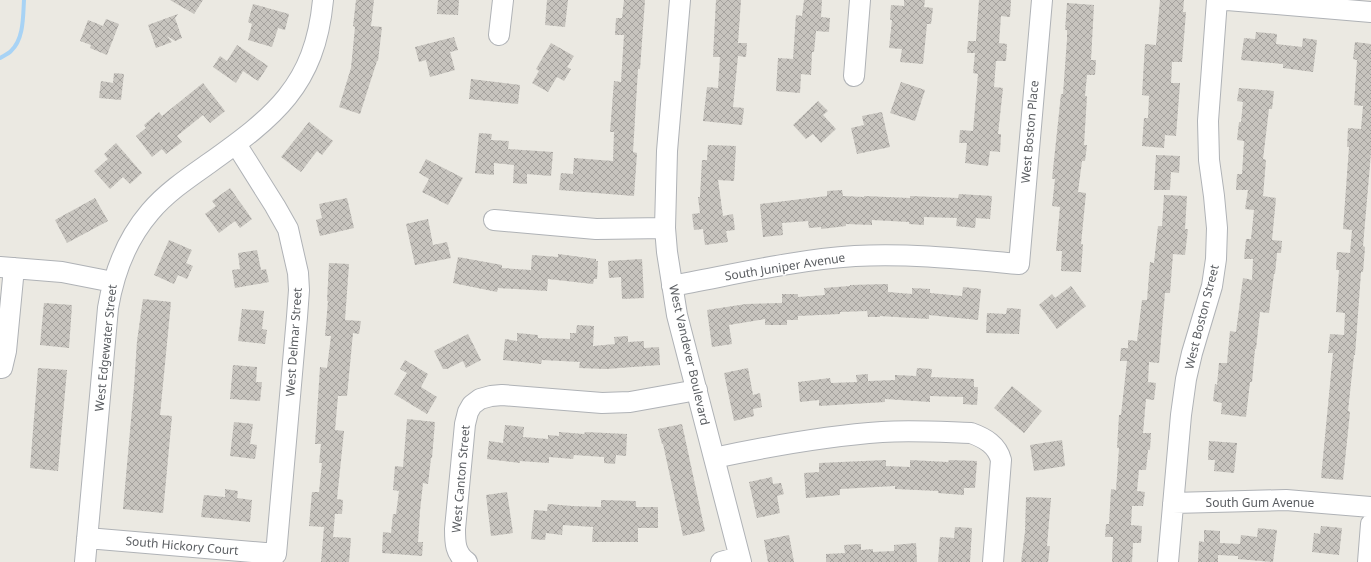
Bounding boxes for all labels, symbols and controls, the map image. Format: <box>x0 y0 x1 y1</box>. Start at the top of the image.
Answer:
street label: West Boston Place <box>1017 79 1042 184</box>
street label: South Juniper Avenue <box>723 249 847 284</box>
street label: West Boston Street <box>1180 262 1223 371</box>
street label: West Edgewater Street <box>90 283 121 412</box>
street label: West Vandever Boulevard <box>665 283 714 427</box>
street label: West Delmar Street <box>281 286 306 397</box>
street label: West Canton Street <box>447 424 474 534</box>
street label: South Gum Avenue <box>1206 494 1315 511</box>
street label: South Hickory Court <box>125 532 240 559</box>

